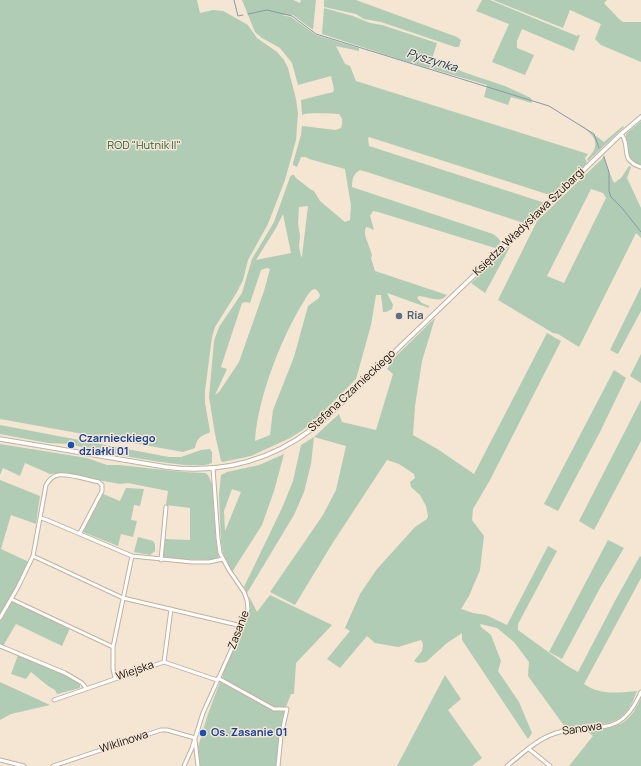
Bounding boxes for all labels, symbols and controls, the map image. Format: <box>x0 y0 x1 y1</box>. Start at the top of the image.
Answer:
water label: Pyszynka <box>405 46 459 76</box>
park label: ROD "Hutnik II" <box>107 139 181 153</box>
street label: Księdza Władysława Szubargi <box>470 165 588 279</box>
place label: Ria <box>407 309 424 323</box>
marker: Ria <box>394 311 404 321</box>
street label: Stefana Czarnieckiego <box>306 347 398 435</box>
place label: Czarnieckiego działki 01 <box>79 432 156 458</box>
marker: Czarnieckiego działki 01 <box>66 440 76 450</box>
street label: Zasanie <box>226 609 252 651</box>
street label: Wiejska <box>114 658 156 684</box>
street label: Sanowa <box>561 720 603 738</box>
place label: Os. Zasanie 01 <box>211 726 288 740</box>
street label: Wiklinowa <box>98 728 150 756</box>
marker: Os. Zasanie 01 <box>198 728 208 738</box>

